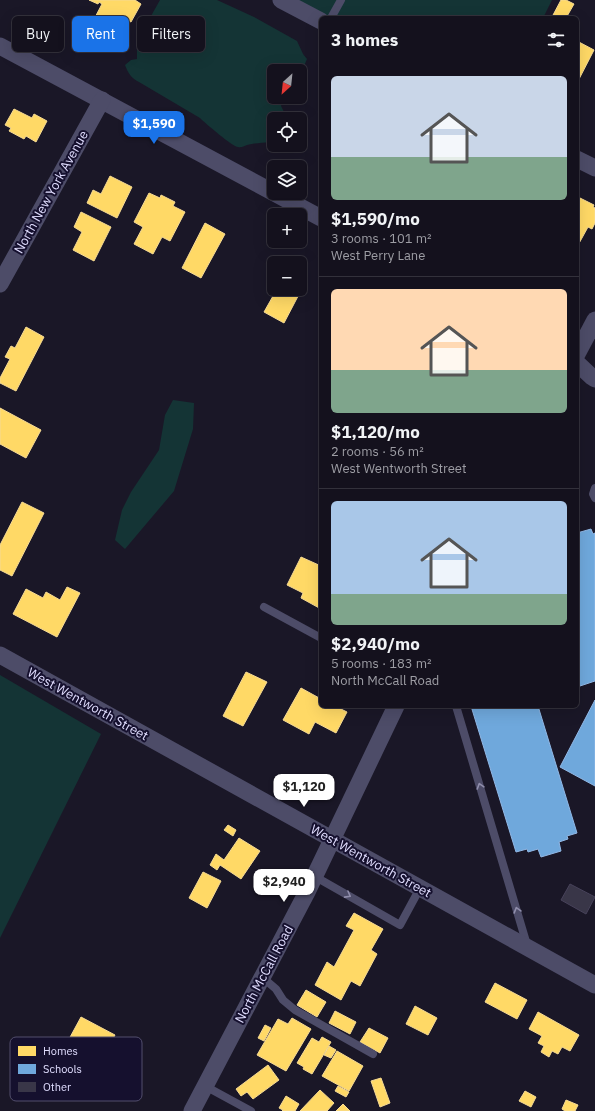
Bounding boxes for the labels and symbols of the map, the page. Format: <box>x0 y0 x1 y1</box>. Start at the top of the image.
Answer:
north arrow <box>267 64 307 104</box>
pin: $1,590 <box>121 111 187 145</box>
street label: North New York Avenue <box>10 128 92 256</box>
street label: West Wentworth Street <box>25 664 151 744</box>
pin: $1,120 <box>271 774 337 808</box>
one-way arrow <box>476 783 485 790</box>
street label: West Wentworth Street <box>308 821 434 901</box>
pin: $2,940 <box>251 869 317 903</box>
one-way arrow <box>344 891 351 898</box>
one-way arrow <box>513 907 522 914</box>
street label: North McCall Road <box>231 922 297 1026</box>
legend <box>10 1037 142 1101</box>
text: Homes <box>43 1044 78 1058</box>
text: Schools <box>43 1062 82 1076</box>
text: Other <box>43 1080 71 1094</box>

